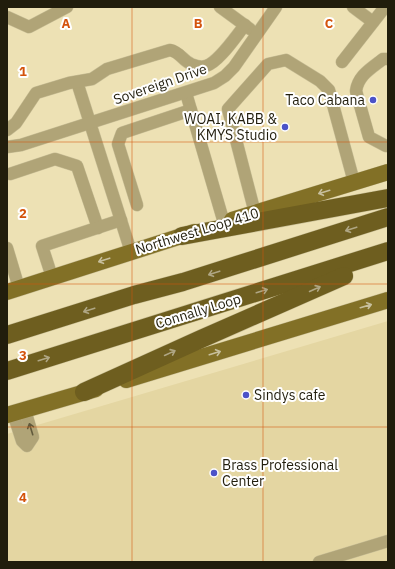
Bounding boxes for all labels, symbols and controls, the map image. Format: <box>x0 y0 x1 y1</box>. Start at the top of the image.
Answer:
text: A <box>62 15 71 32</box>
text: B <box>194 15 203 32</box>
text: C <box>325 15 334 32</box>
street label: Sovereign Drive <box>111 59 209 108</box>
text: 1 <box>19 63 27 80</box>
place label: Taco Cabana <box>285 91 366 109</box>
marker: Taco Cabana <box>368 95 378 105</box>
place label: WOAI, KABB & KMYS Studio <box>184 110 277 144</box>
marker: WOAI, KABB & KMYS Studio <box>280 122 290 132</box>
one-way arrow <box>318 189 331 196</box>
street label: Northwest Loop 410 <box>133 204 261 258</box>
text: 2 <box>19 205 27 222</box>
one-way arrow <box>345 226 358 233</box>
one-way arrow <box>99 257 111 265</box>
one-way arrow <box>207 270 220 277</box>
one-way arrow <box>308 284 320 292</box>
one-way arrow <box>255 287 268 294</box>
street label: Connally Loop <box>153 289 243 333</box>
one-way arrow <box>359 302 372 309</box>
one-way arrow <box>83 307 96 314</box>
text: 3 <box>19 347 27 364</box>
one-way arrow <box>164 349 176 356</box>
one-way arrow <box>208 349 221 356</box>
one-way arrow <box>38 355 51 362</box>
place label: Sindys cafe <box>254 386 326 404</box>
marker: Sindys cafe <box>241 390 251 400</box>
one-way arrow <box>27 422 34 435</box>
place label: Brass Professional Center <box>222 456 338 490</box>
marker: Brass Professional Center <box>209 468 219 478</box>
text: 4 <box>19 489 27 506</box>

